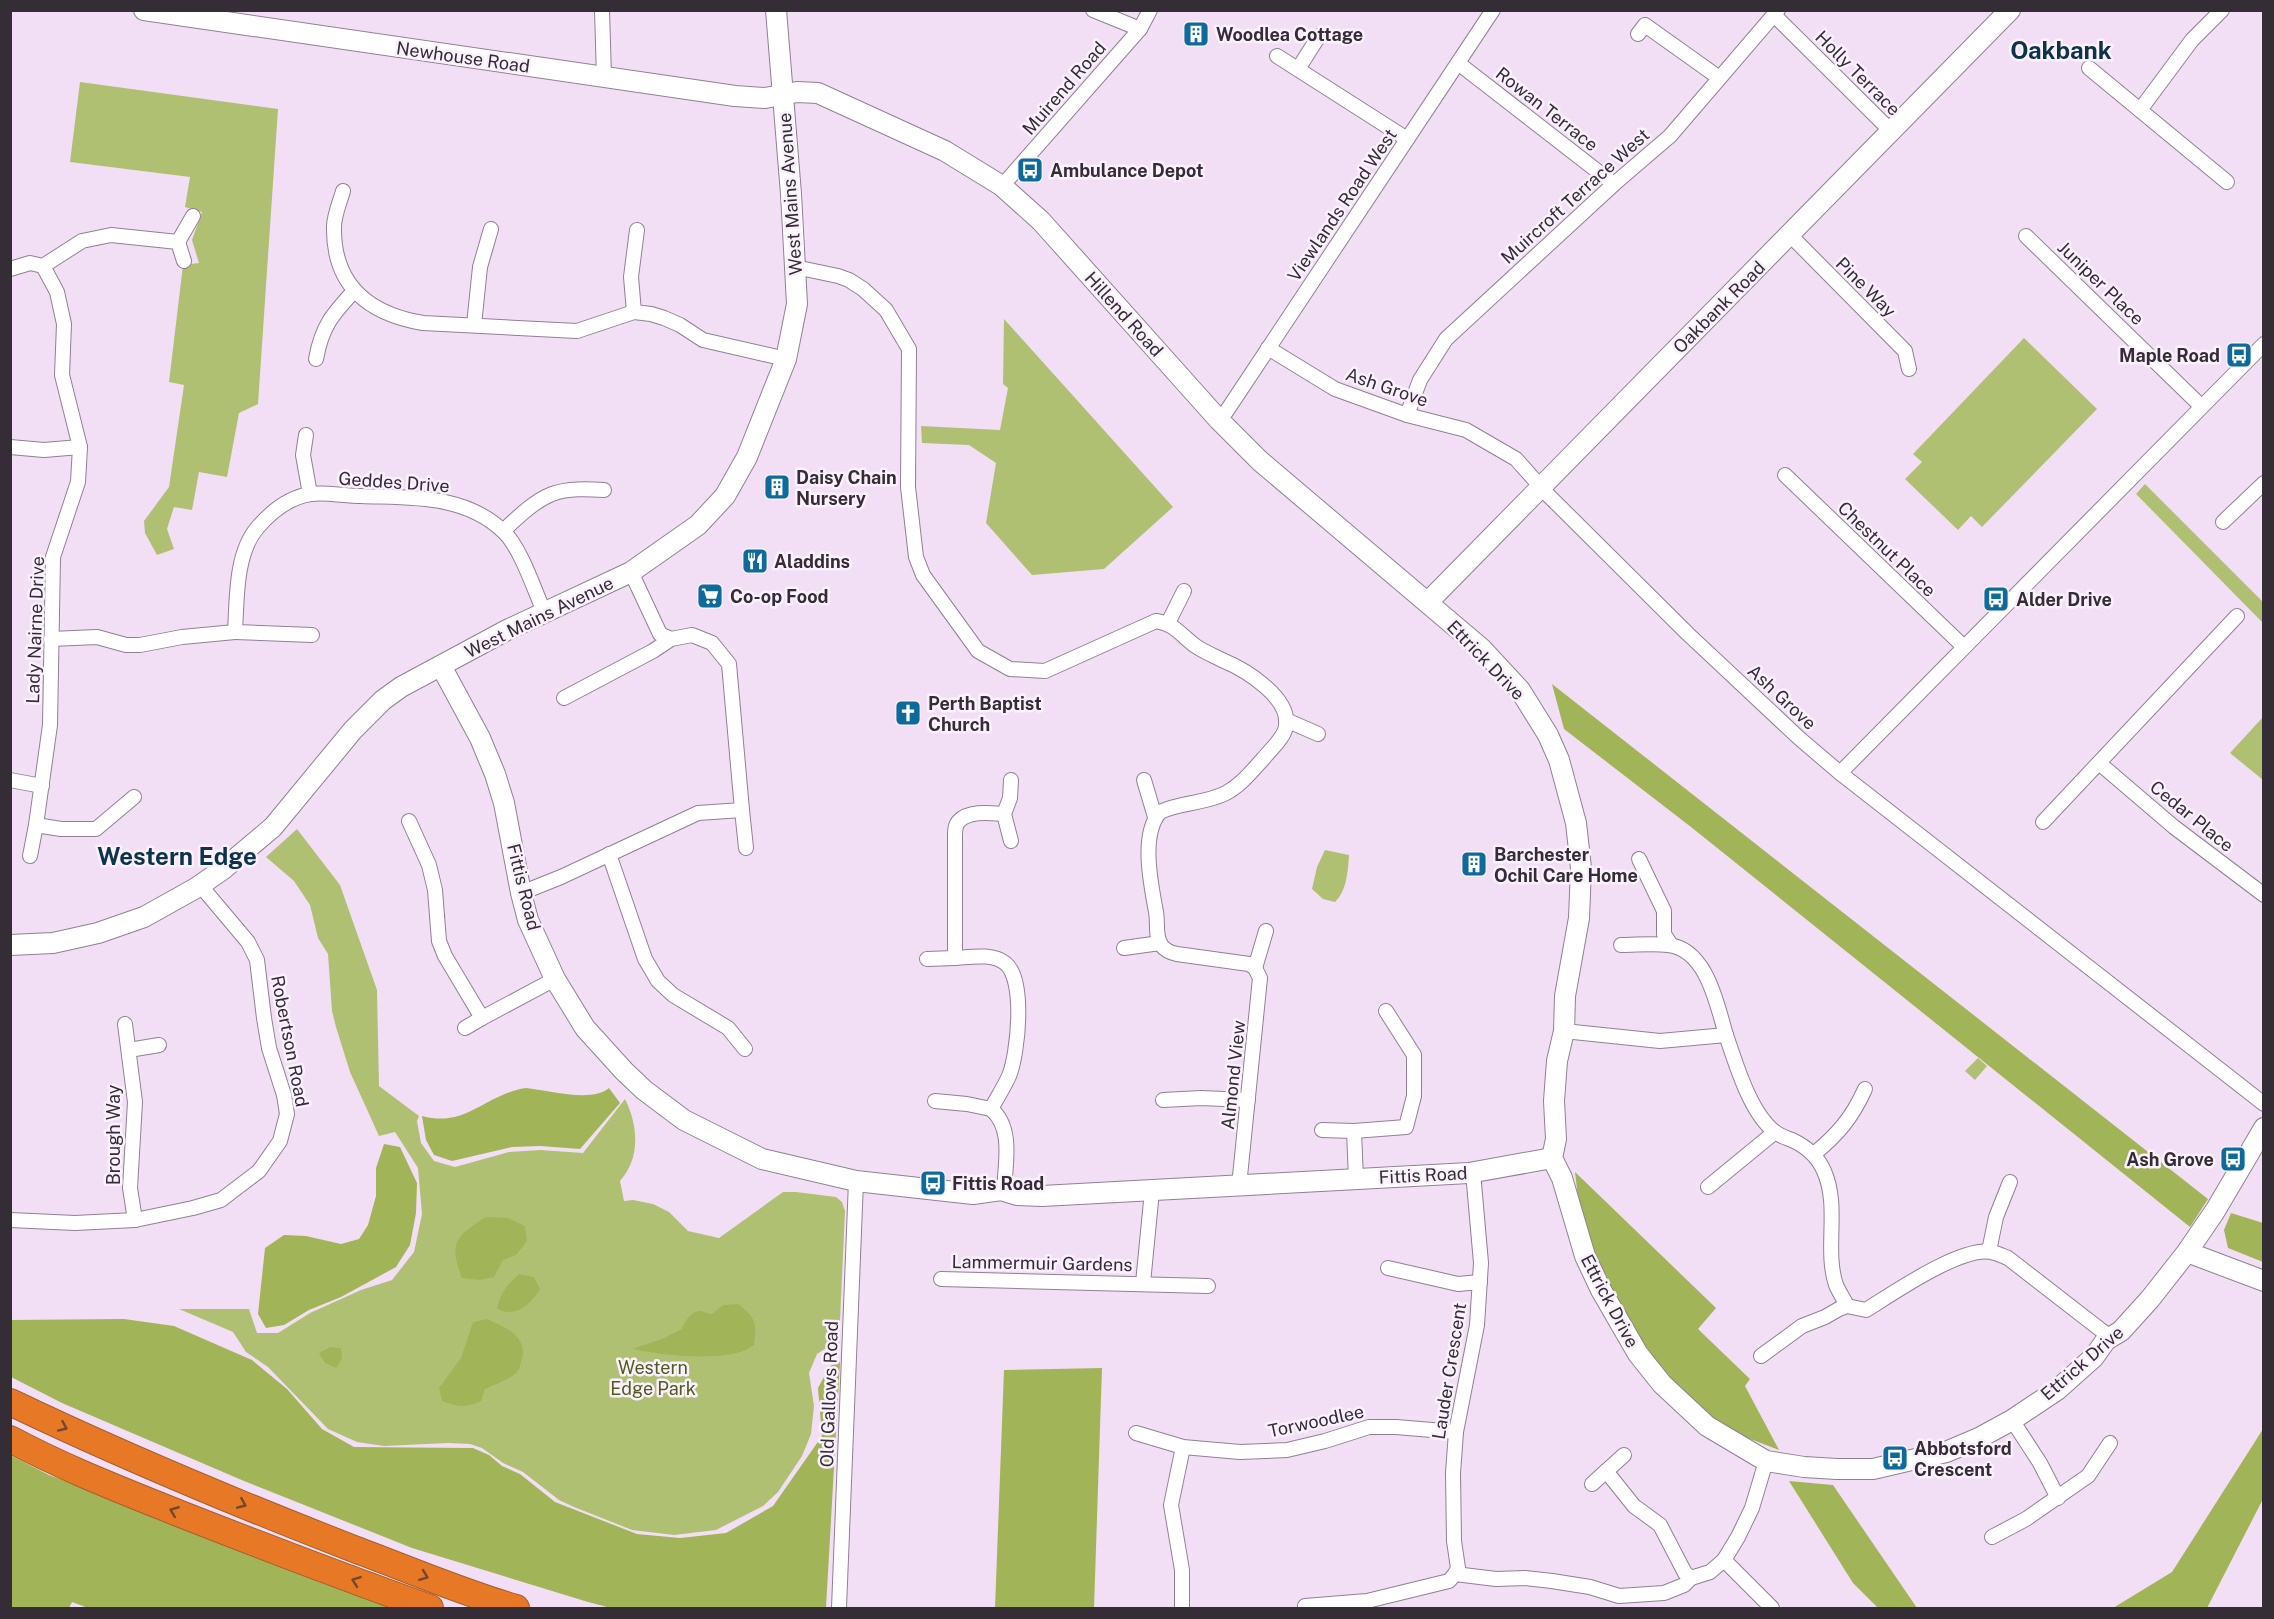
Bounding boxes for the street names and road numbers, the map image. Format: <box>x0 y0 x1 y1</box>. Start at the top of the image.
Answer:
street label: Holly Terrace <box>1811 26 1905 120</box>
street label: Newhouse Road <box>395 37 531 77</box>
street label: Muirend Road <box>1018 37 1110 139</box>
street label: Rowan Terrace <box>1492 63 1602 155</box>
street label: West Mains Avenue <box>774 112 806 276</box>
street label: Muircroft Terrace West <box>1497 124 1653 268</box>
street label: Viewlands Road West <box>1283 125 1401 285</box>
street label: Juniper Place <box>2054 237 2148 329</box>
street label: Pine Way <box>1832 253 1901 322</box>
street label: Oakbank Road <box>1669 257 1769 357</box>
street label: Hillend Road <box>1080 267 1168 361</box>
street label: Ash Grove <box>1343 363 1431 411</box>
street label: Geddes Drive <box>338 468 450 496</box>
street label: Chestnut Place <box>1834 497 1940 601</box>
street label: Lady Nairne Drive <box>22 556 48 704</box>
street label: West Mains Avenue <box>461 572 617 662</box>
street label: Ettrick Drive <box>1443 616 1529 704</box>
street label: Ash Grove <box>1744 660 1820 734</box>
street label: Cedar Place <box>2146 776 2238 856</box>
street label: Fittis Road <box>503 841 545 933</box>
street label: Robertson Road <box>267 974 313 1108</box>
street label: Almond View <box>1217 1019 1249 1131</box>
street label: Brough Way <box>103 1084 124 1185</box>
street label: Fittis Road <box>1378 1162 1468 1188</box>
street label: Lammermuir Gardens <box>951 1251 1133 1275</box>
street label: Ettrick Drive <box>1577 1251 1643 1351</box>
street label: Lauder Crescent <box>1428 1301 1470 1441</box>
street label: Old Gallows Road <box>816 1320 842 1468</box>
street label: Ettrick Drive <box>2036 1321 2128 1405</box>
street label: Torwoodlee <box>1266 1401 1366 1441</box>

